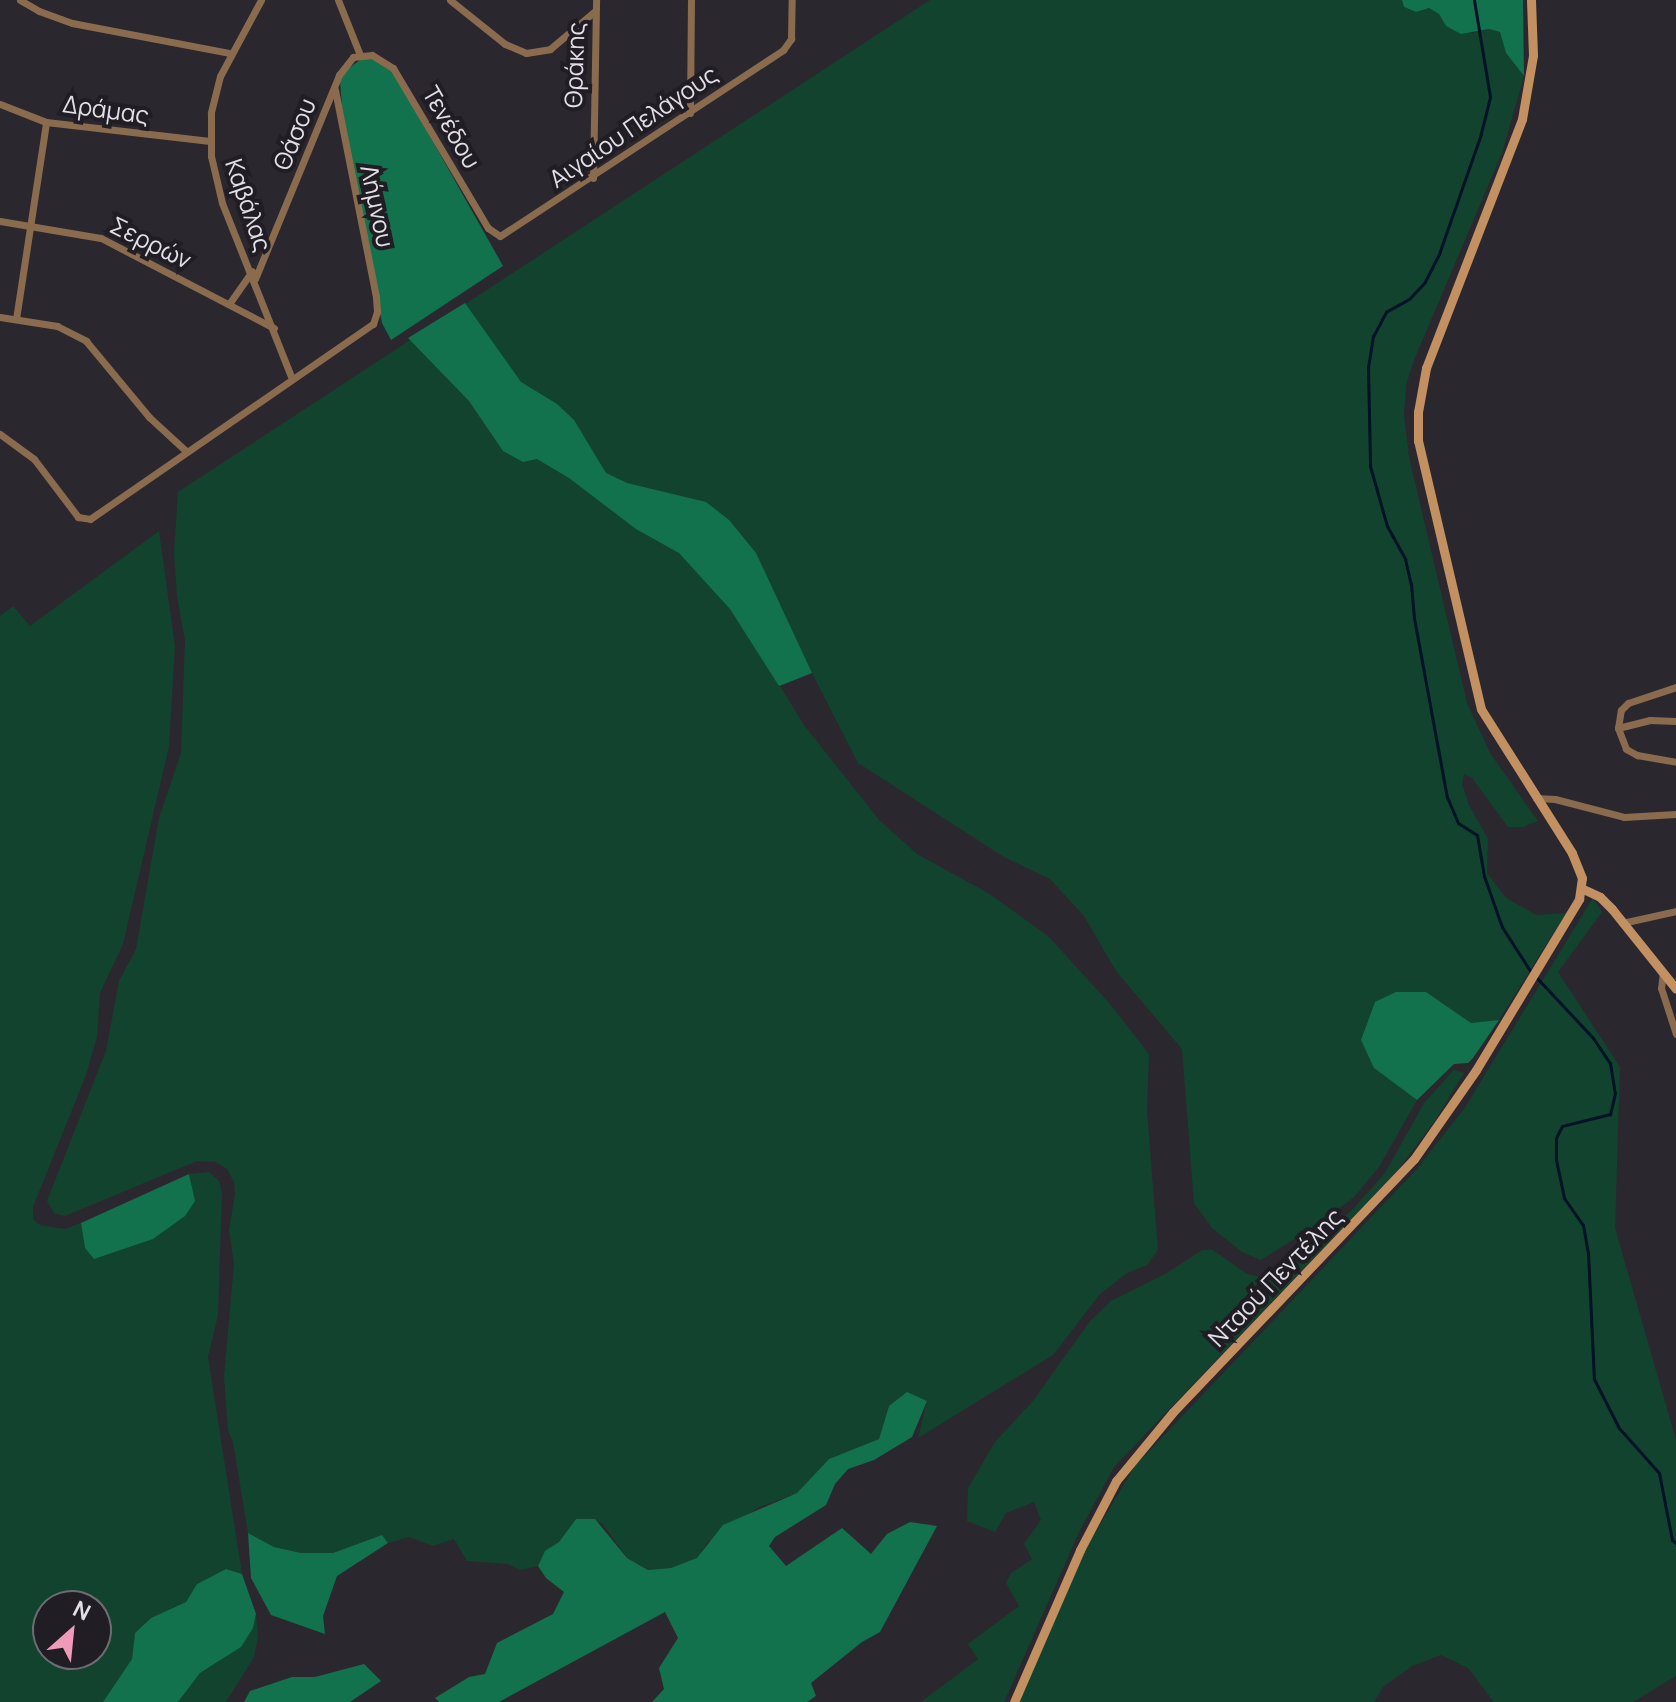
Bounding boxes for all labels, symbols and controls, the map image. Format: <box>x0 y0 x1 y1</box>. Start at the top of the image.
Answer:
street label: Θράκης <box>558 22 590 108</box>
street label: Αιγαίου Πελάγους <box>543 59 723 193</box>
street label: Τενέδου <box>417 81 487 173</box>
street label: Δράμας <box>61 89 151 129</box>
street label: Θάσου <box>267 94 321 174</box>
street label: Καβάλας <box>220 155 278 255</box>
street label: Λήμνου <box>355 162 401 250</box>
street label: Σερρών <box>106 210 196 274</box>
street label: Νταού Πεντέλης <box>1202 1202 1348 1352</box>
north arrow <box>32 1590 112 1670</box>
text: N <box>68 1593 96 1627</box>

